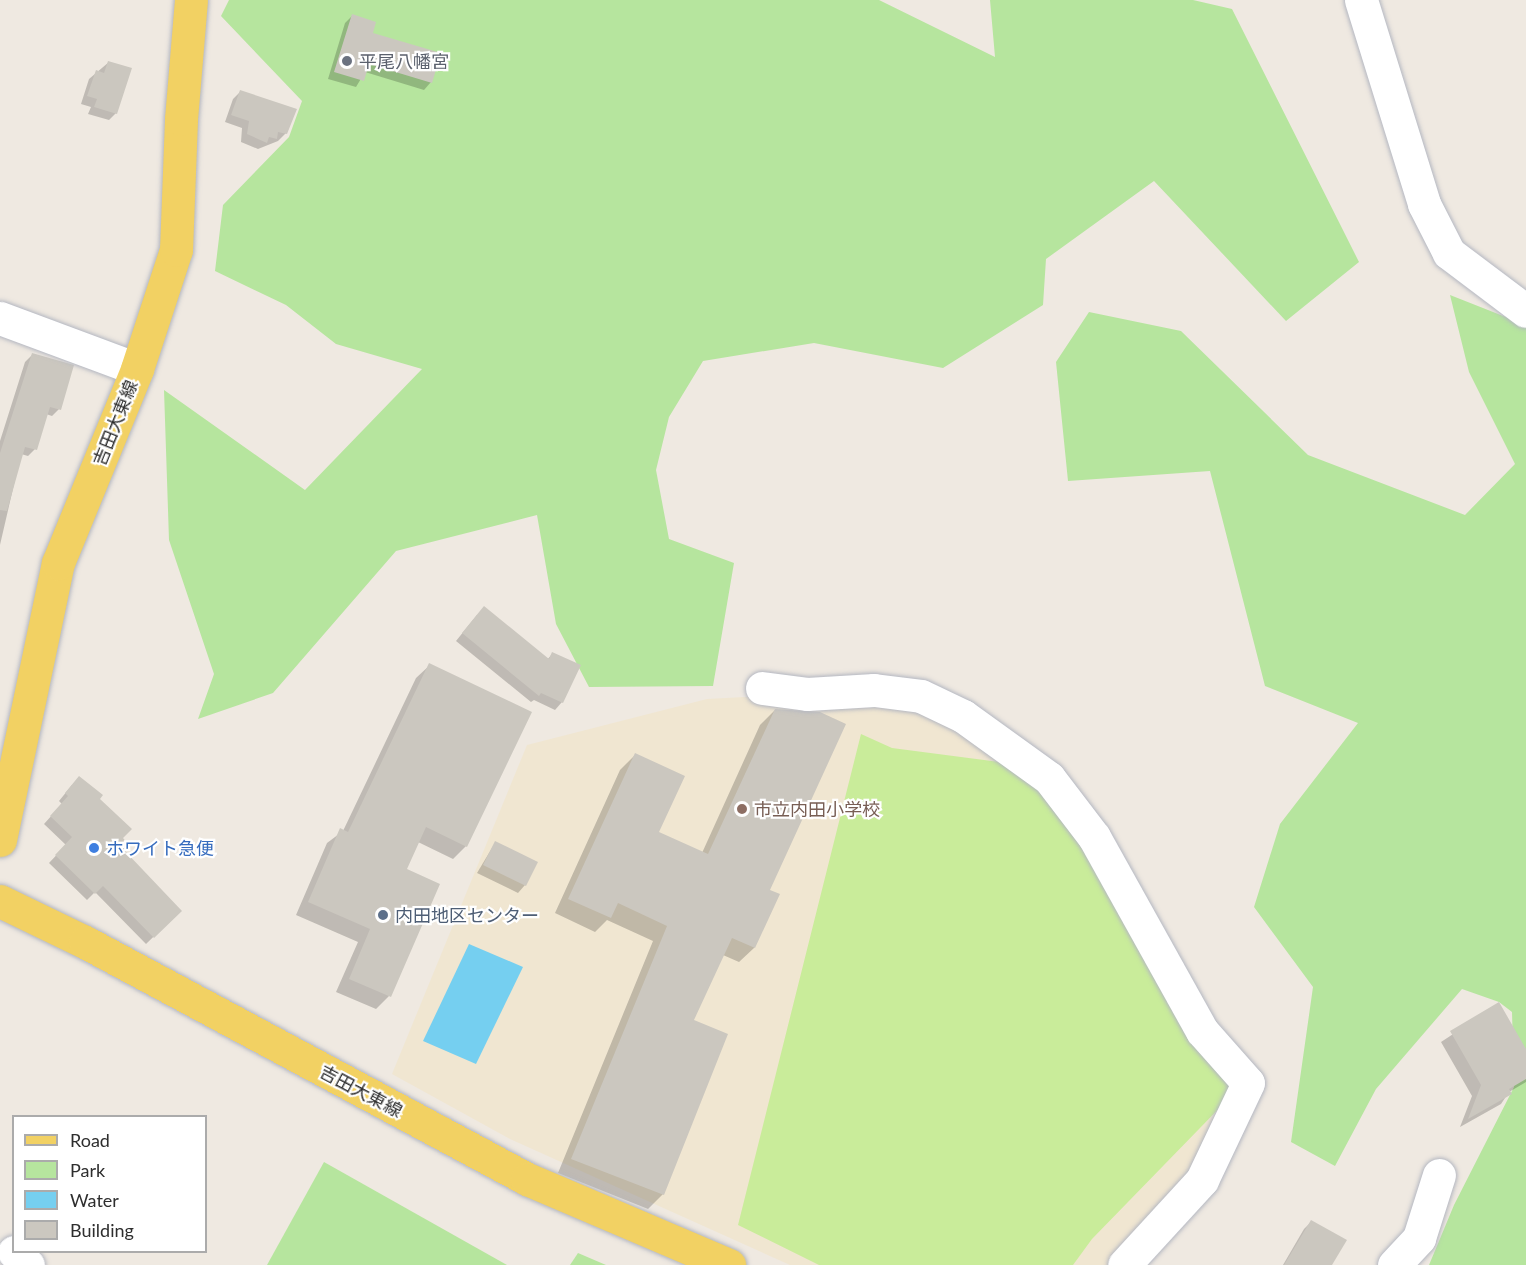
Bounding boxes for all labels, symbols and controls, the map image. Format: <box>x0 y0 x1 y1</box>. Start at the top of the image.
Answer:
place label: 平尾八幡宮 <box>359 50 449 72</box>
marker: 平尾八幡宮 <box>340 54 354 68</box>
street label: 吉田大東線 <box>88 377 142 469</box>
place label: 市立内田小学校 <box>754 798 880 820</box>
marker: 市立内田小学校 <box>735 802 749 816</box>
place label: ホワイト急便 <box>106 837 214 859</box>
marker: ホワイト急便 <box>87 841 101 855</box>
place label: 内田地区センター <box>395 904 539 926</box>
marker: 内田地区センター <box>376 908 390 922</box>
street label: 吉田大東線 <box>316 1060 406 1122</box>
legend <box>12 1115 207 1253</box>
text: Road <box>70 1129 110 1151</box>
text: Park <box>70 1159 105 1181</box>
text: Water <box>70 1189 119 1211</box>
text: Building <box>70 1219 134 1241</box>

